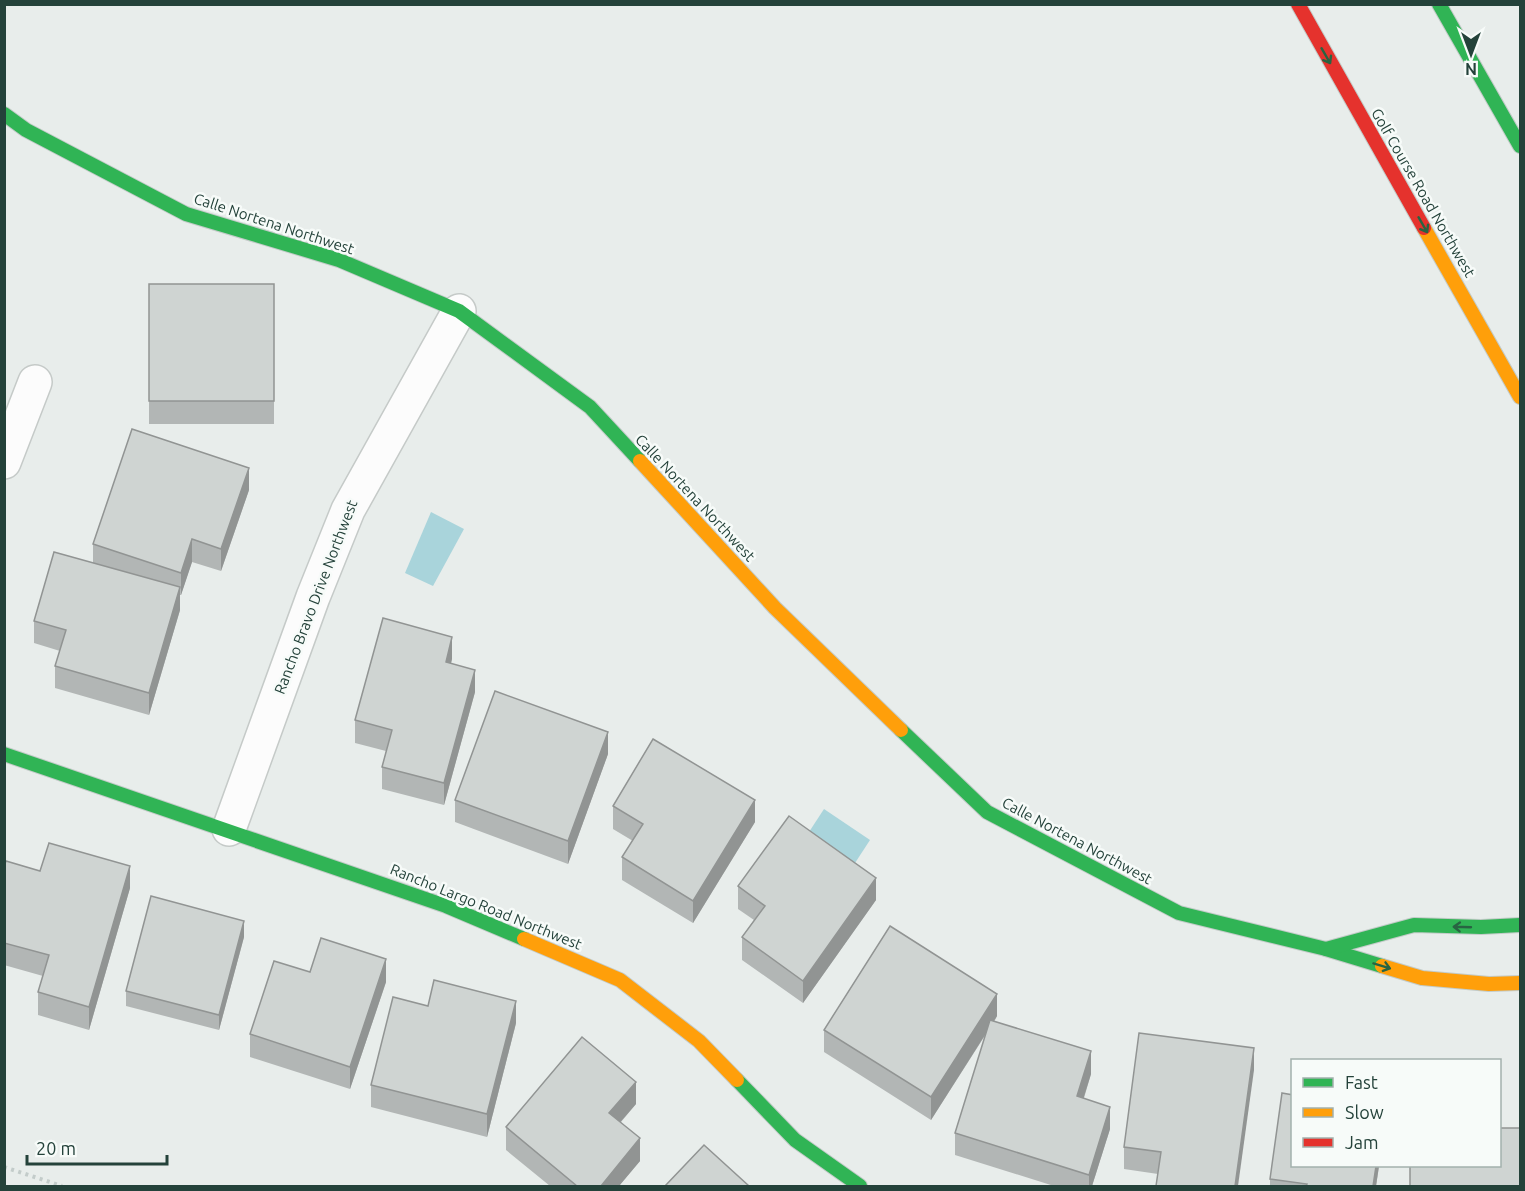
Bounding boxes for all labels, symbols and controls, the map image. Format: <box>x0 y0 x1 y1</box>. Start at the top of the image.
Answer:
north arrow <box>1441 24 1501 84</box>
one-way arrow <box>1321 47 1333 64</box>
text: N <box>1465 60 1477 78</box>
street label: Golf Course Road Northwest <box>1368 105 1479 280</box>
street label: Calle Nortena Northwest <box>192 190 357 258</box>
one-way arrow <box>1417 216 1429 233</box>
street label: Calle Nortena Northwest <box>632 431 759 565</box>
street label: Rancho Bravo Drive Northwest <box>271 497 361 696</box>
street label: Calle Nortena Northwest <box>999 794 1155 887</box>
street label: Rancho Largo Road Northwest <box>388 860 585 953</box>
one-way arrow <box>1453 921 1473 932</box>
one-way arrow <box>1372 961 1391 972</box>
legend <box>1291 1059 1501 1167</box>
text: Fast <box>1345 1072 1378 1092</box>
text: Slow <box>1345 1102 1384 1122</box>
scale bar <box>27 1128 166 1166</box>
text: Jam <box>1345 1132 1379 1152</box>
text: 20 m <box>36 1138 76 1158</box>

